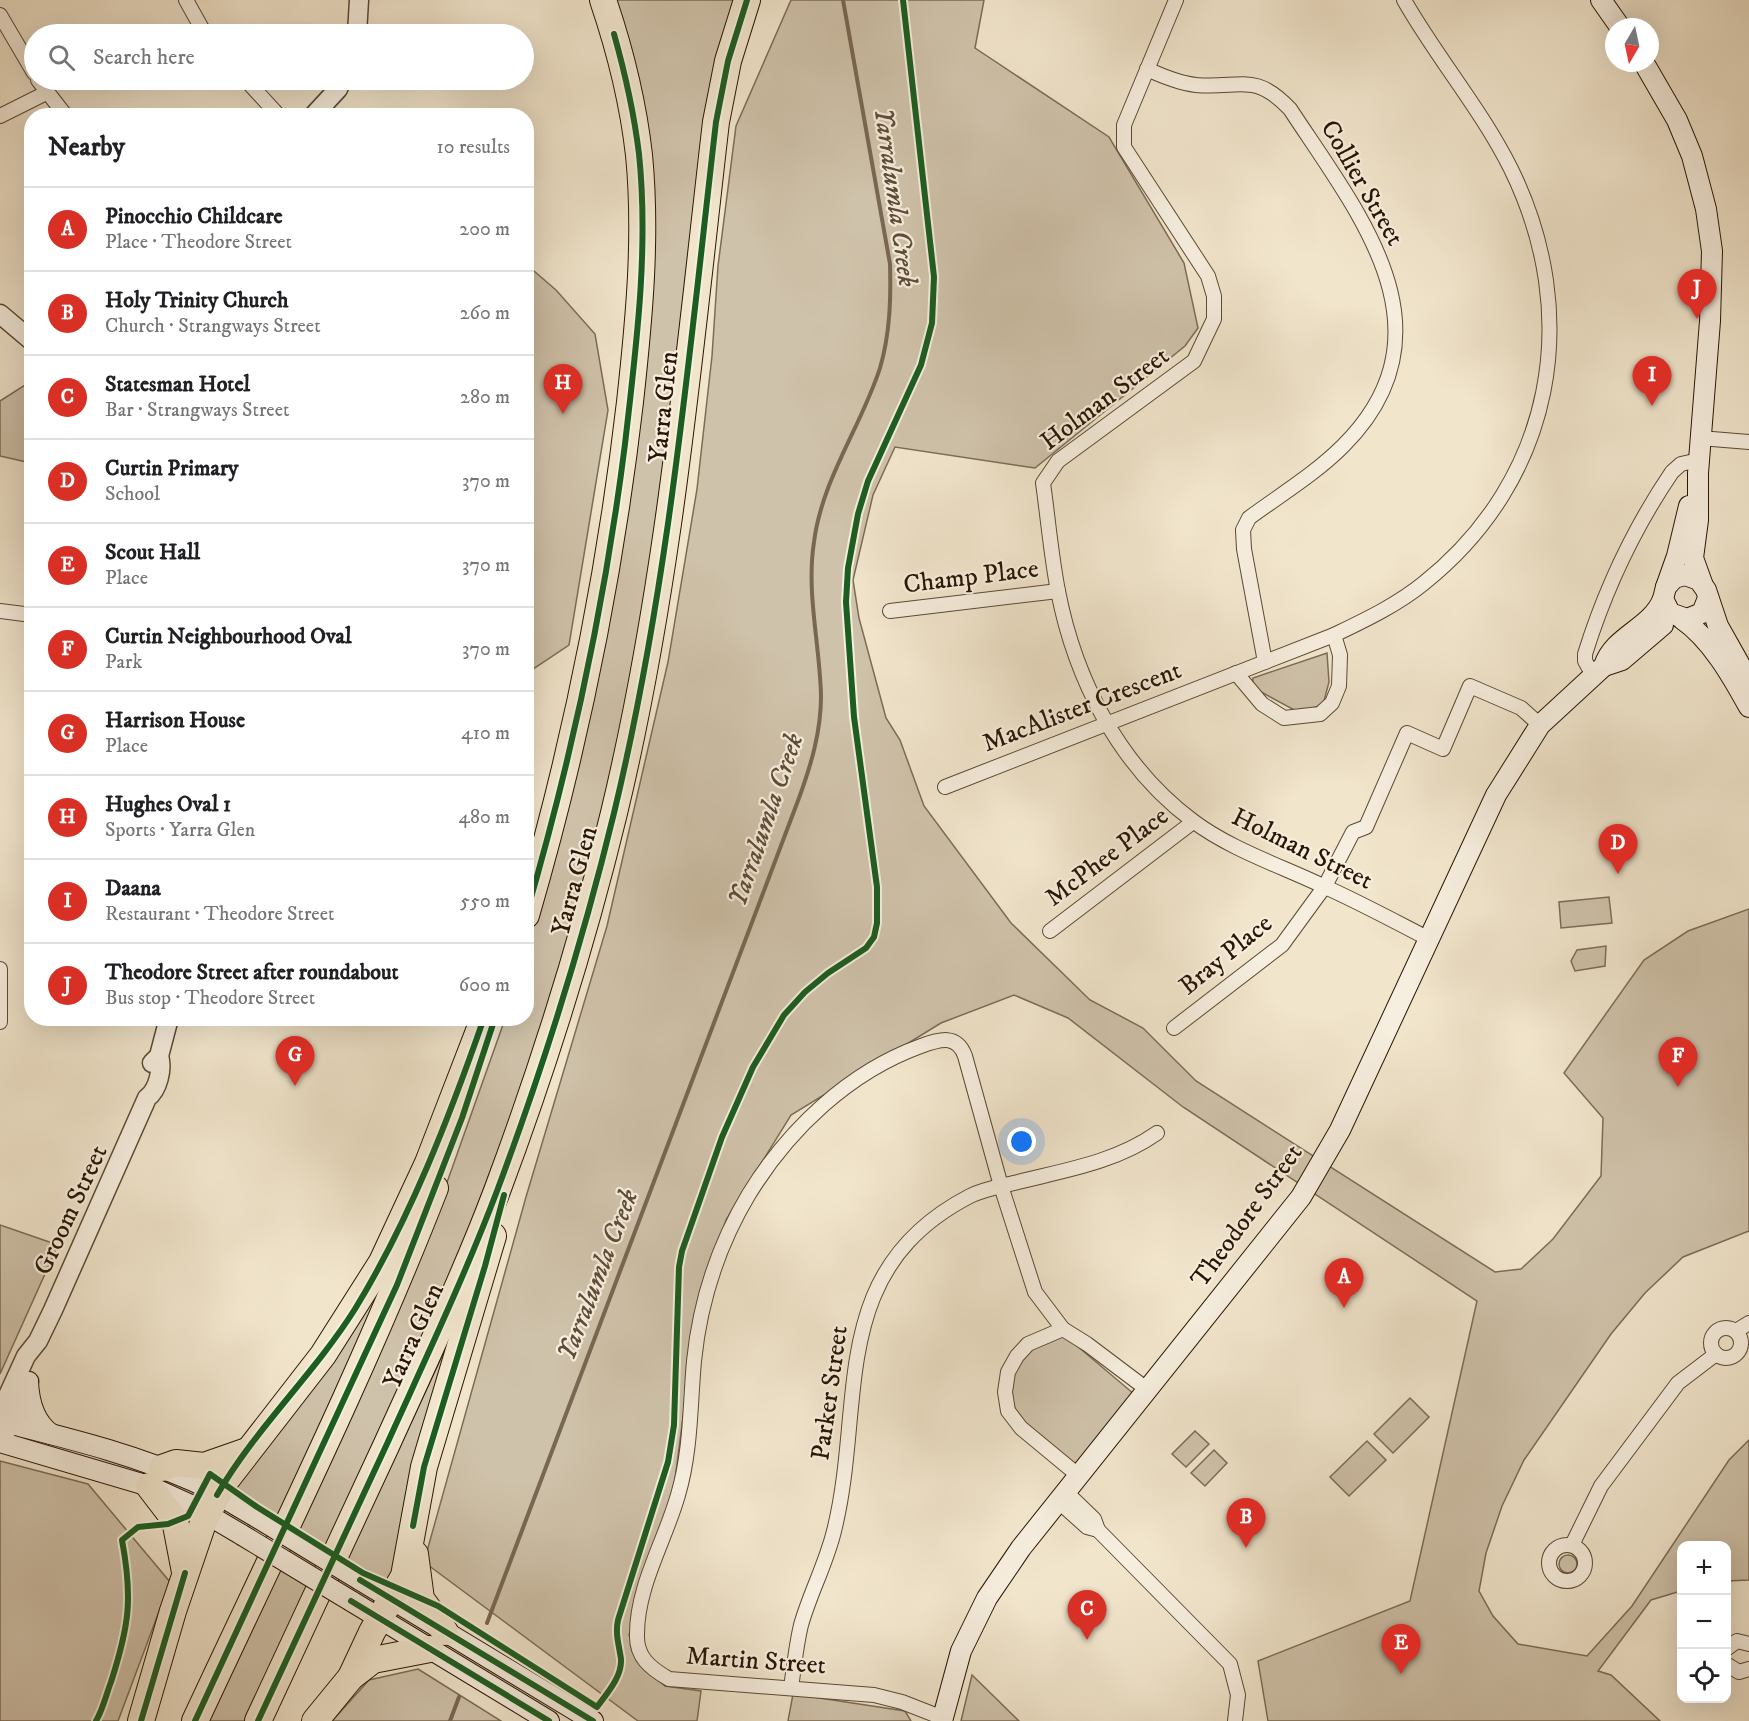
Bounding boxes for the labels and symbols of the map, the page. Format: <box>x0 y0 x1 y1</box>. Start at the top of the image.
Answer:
north arrow <box>1605 18 1659 72</box>
water label: Yarralumla Creek <box>866 105 925 290</box>
street label: Collier Street <box>1313 114 1411 252</box>
pin: J <box>1678 270 1716 319</box>
street label: Holman Street <box>1034 340 1176 458</box>
street label: Yarra Glen <box>642 349 686 464</box>
pin: I <box>1632 356 1672 406</box>
pin: H <box>544 364 582 414</box>
street label: Champ Place <box>902 552 1040 602</box>
street label: MacAlister Crescent <box>978 654 1186 760</box>
water label: Yarralumla Creek <box>721 728 812 911</box>
street label: McPhee Place <box>1039 800 1175 914</box>
street label: Holman Street <box>1226 801 1378 897</box>
street label: Yarra Glen <box>545 822 606 939</box>
pin: D <box>1598 824 1638 874</box>
street label: Bray Place <box>1173 907 1279 1003</box>
pin: G <box>276 1036 314 1086</box>
pin: F <box>1658 1038 1698 1087</box>
your location <box>1007 1127 1036 1156</box>
street label: Theodore Street <box>1184 1138 1310 1294</box>
street label: Groom Street <box>27 1140 115 1280</box>
water label: Yarralumla Creek <box>550 1184 647 1365</box>
pin: A <box>1324 1258 1364 1308</box>
street label: Yarra Glen <box>376 1278 452 1394</box>
street label: Parker Street <box>804 1323 856 1463</box>
pin: B <box>1226 1498 1266 1548</box>
pin: C <box>1068 1590 1106 1640</box>
pin: E <box>1382 1624 1420 1674</box>
street label: Martin Street <box>685 1640 827 1682</box>

